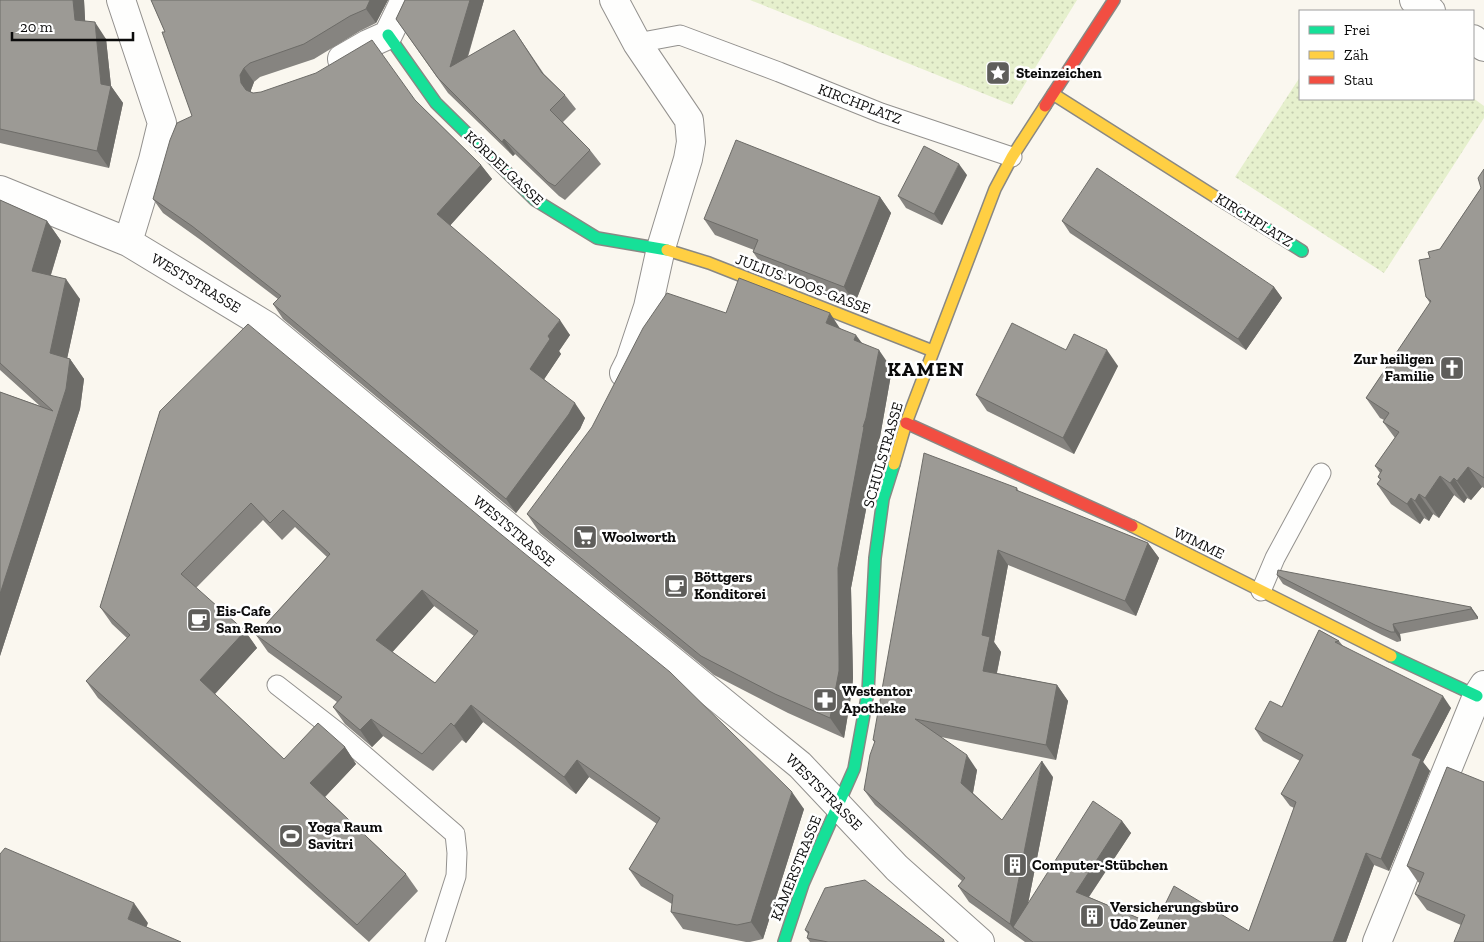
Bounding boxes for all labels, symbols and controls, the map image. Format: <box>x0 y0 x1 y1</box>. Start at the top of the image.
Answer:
scale bar <box>12 10 134 42</box>
legend <box>1299 10 1474 100</box>
text: 20 m <box>20 18 53 36</box>
text: Frei <box>1344 21 1370 39</box>
text: Zäh <box>1344 46 1369 64</box>
place icon: Steinzeichen <box>985 60 1011 86</box>
place label: Steinzeichen <box>1016 64 1102 82</box>
text: Stau <box>1344 71 1374 89</box>
street label: KIRCHPLATZ <box>816 80 905 128</box>
street label: KÖRDELGASSE <box>461 127 547 209</box>
street label: KIRCHPLATZ <box>1212 189 1296 251</box>
street label: WESTSTRASSE <box>148 249 244 317</box>
street label: JULIUS-VOOS-GASSE <box>733 250 873 318</box>
place label: Zur heiligen Familie <box>1354 350 1434 385</box>
church icon: Zur heiligen Familie <box>1439 355 1465 381</box>
district label: KAMEN <box>887 357 965 381</box>
street label: SCHULSTRASSE <box>859 400 907 510</box>
street label: WESTSTRASSE <box>469 492 559 571</box>
street label: WIMME <box>1171 523 1227 563</box>
supermarket icon: Woolworth <box>572 524 598 550</box>
place label: Woolworth <box>602 528 676 546</box>
place label: Böttgers Konditorei <box>694 568 766 603</box>
cafe icon: Böttgers Konditorei <box>663 573 689 599</box>
place label: Eis-Cafe San Remo <box>216 602 281 637</box>
cafe icon: Eis-Cafe San Remo <box>186 607 212 633</box>
place label: Westentor Apotheke <box>842 682 913 717</box>
pharmacy icon: Westentor Apotheke <box>812 687 838 713</box>
street label: WESTSTRASSE <box>782 750 866 834</box>
street label: KÄMERSTRASSE <box>767 813 825 923</box>
place label: Yoga Raum Savitri <box>308 818 382 853</box>
sports icon: Yoga Raum Savitri <box>278 823 304 849</box>
building icon: Computer-Stübchen <box>1002 852 1028 878</box>
place label: Computer-Stübchen <box>1032 856 1168 874</box>
place label: Versicherungsbüro Udo Zeuner <box>1110 898 1239 933</box>
building icon: Versicherungsbüro Udo Zeuner <box>1079 903 1105 929</box>

